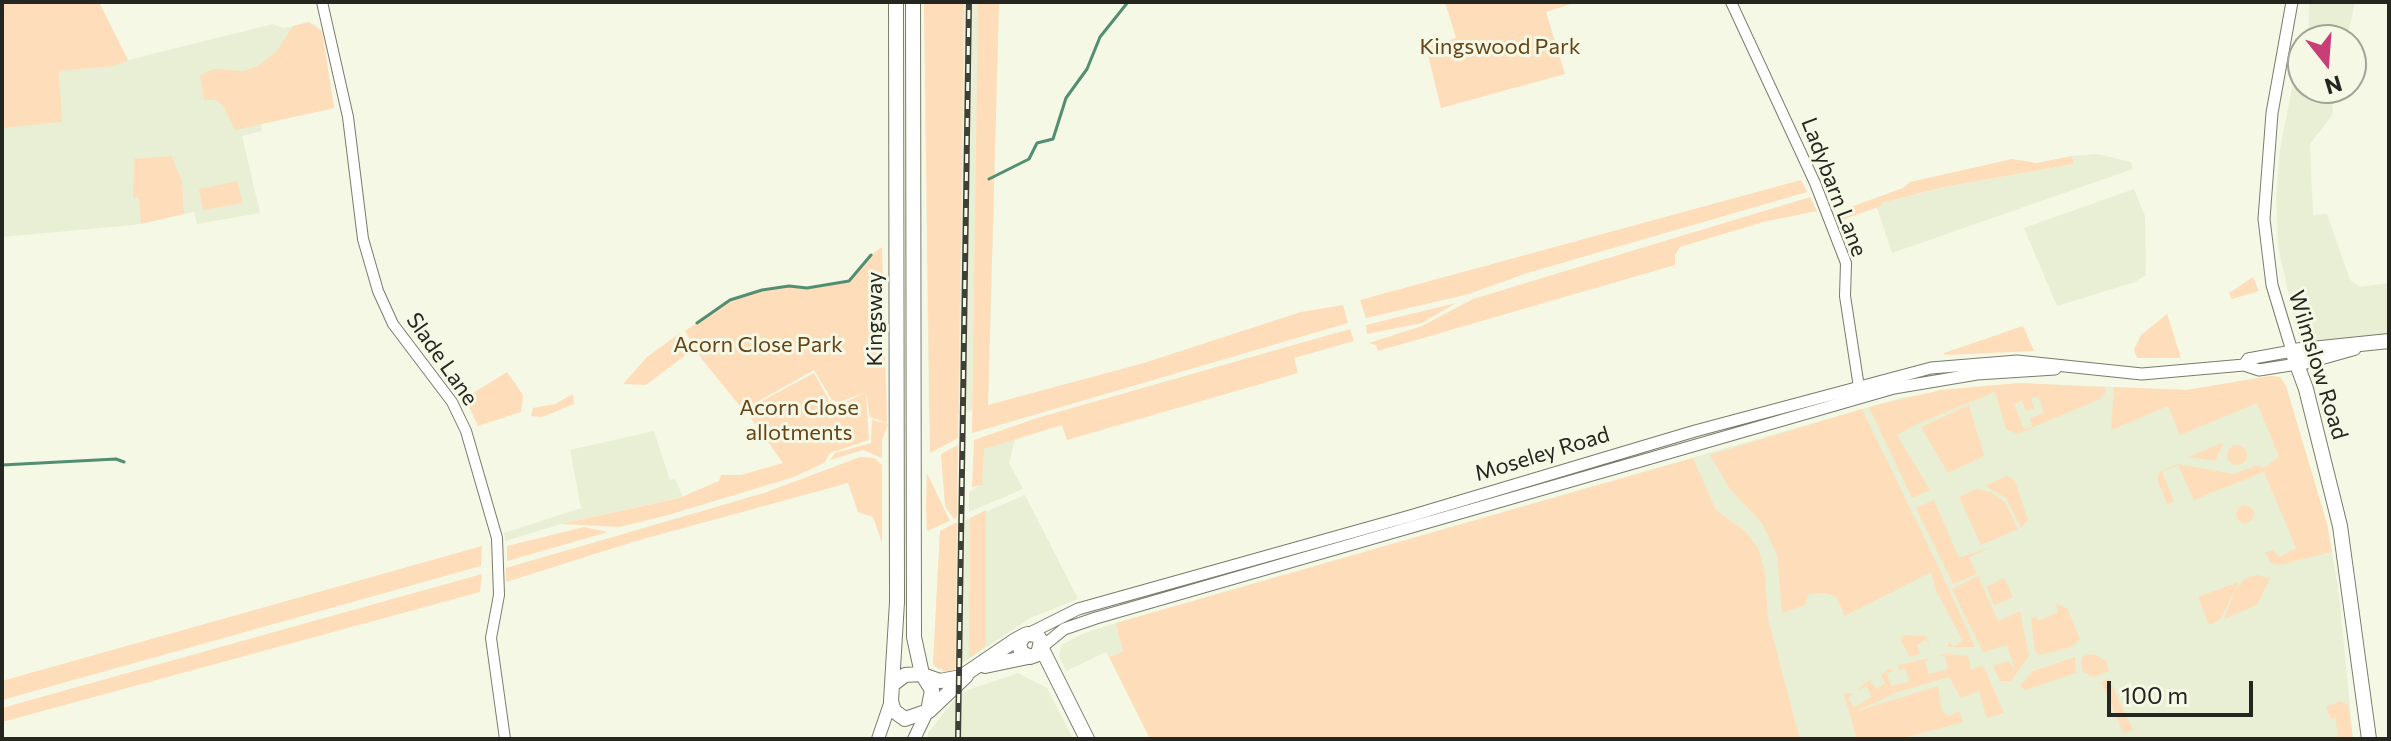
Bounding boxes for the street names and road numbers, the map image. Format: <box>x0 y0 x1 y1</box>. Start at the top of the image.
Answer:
street label: Ladybarn Lane <box>1795 114 1873 260</box>
street label: Kingsway <box>862 272 888 366</box>
street label: Wilmslow Road <box>2283 287 2353 443</box>
street label: Slade Lane <box>401 308 483 410</box>
street label: Moseley Road <box>1471 421 1613 487</box>

